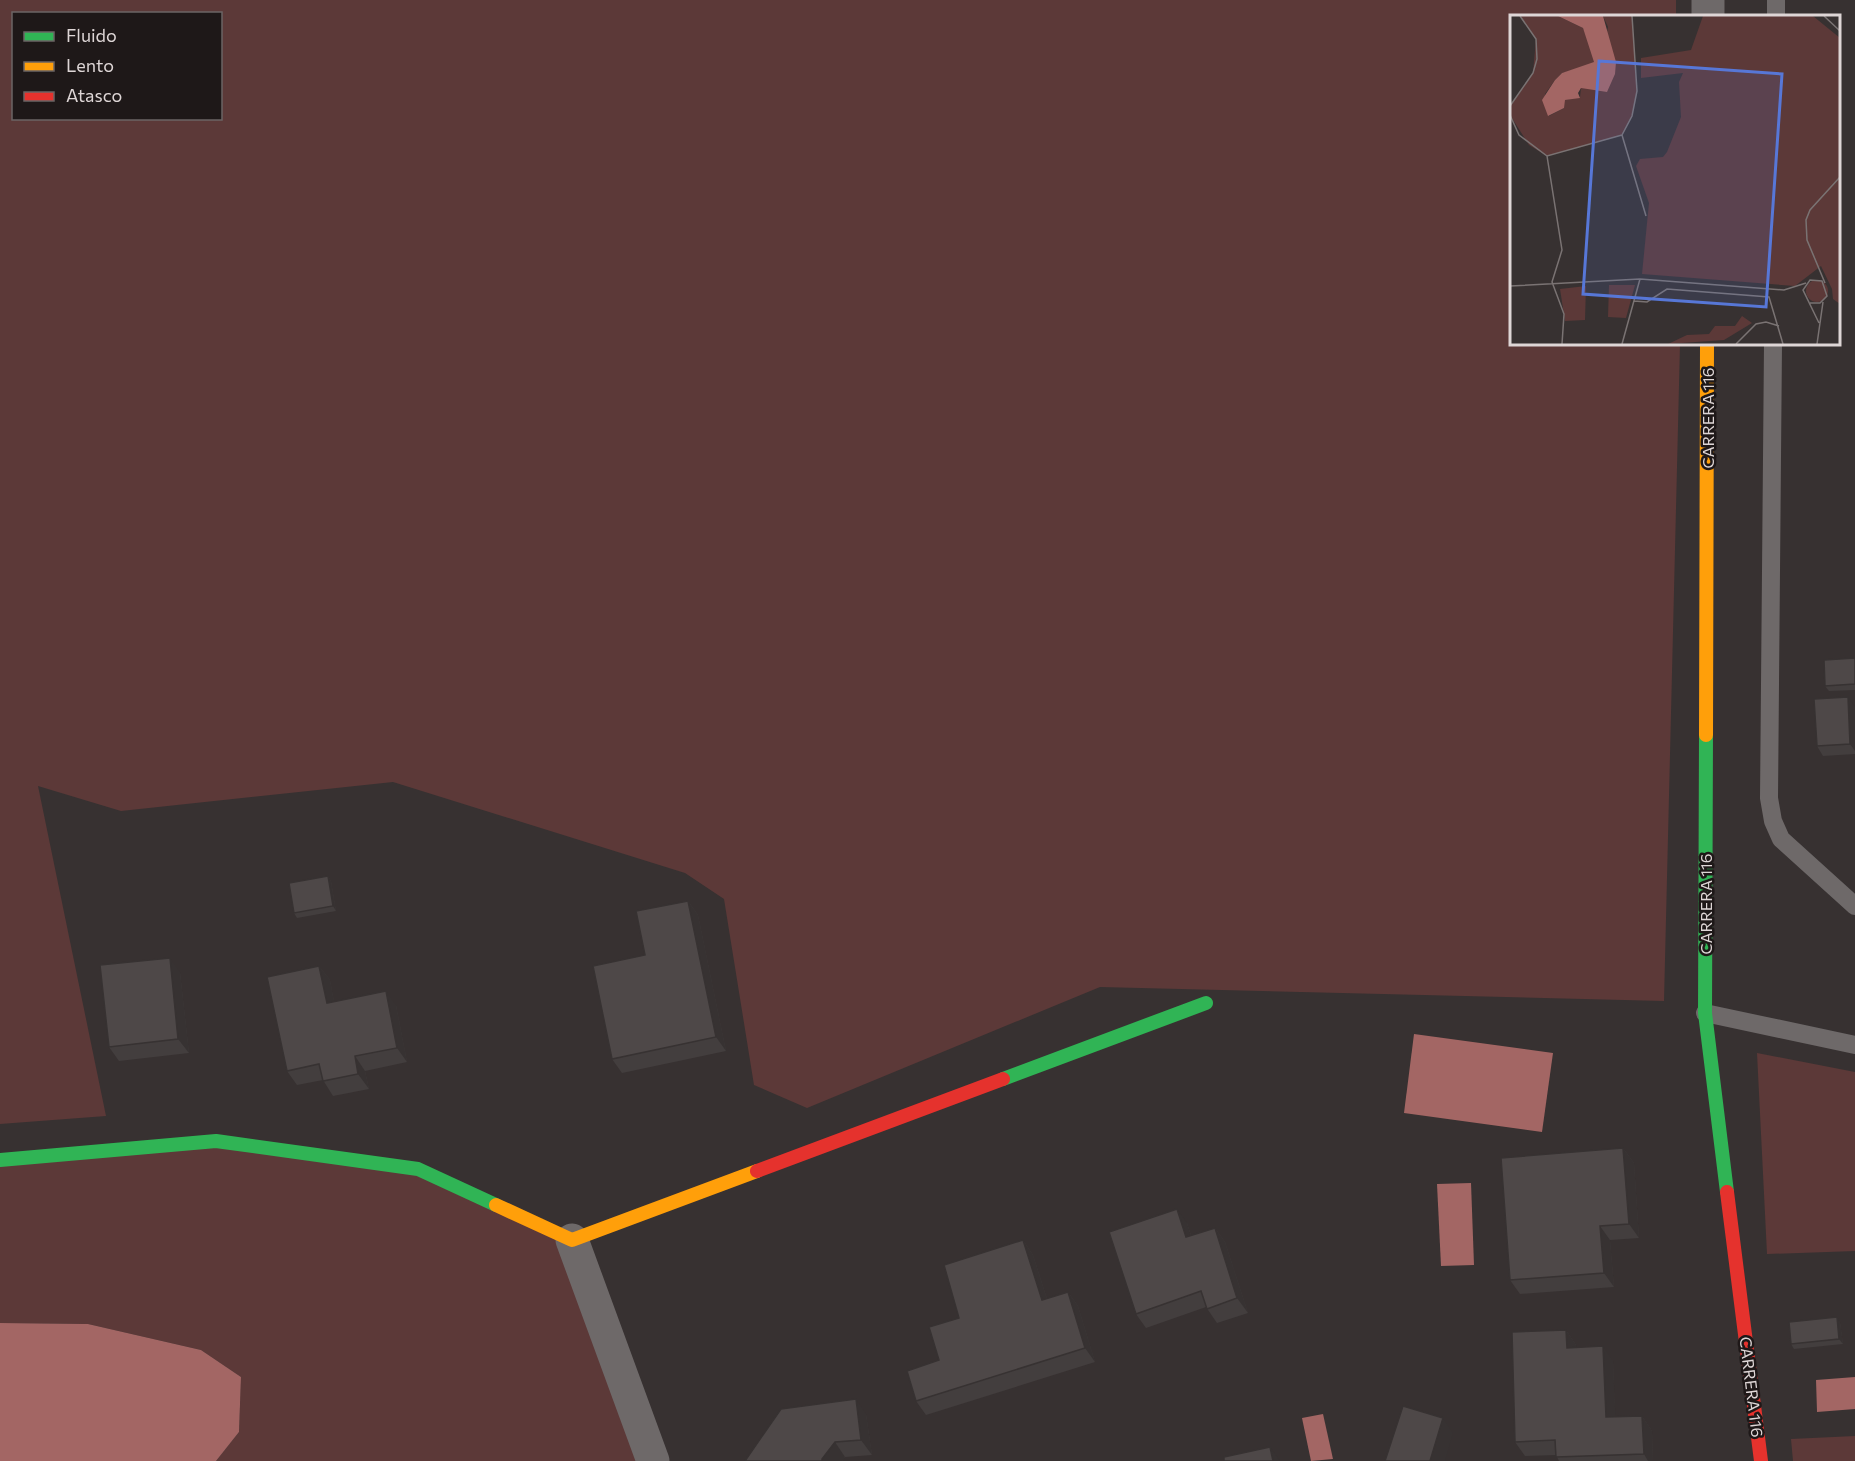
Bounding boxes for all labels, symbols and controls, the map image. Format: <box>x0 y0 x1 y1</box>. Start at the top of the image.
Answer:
legend <box>12 12 222 120</box>
inset map <box>1510 15 1840 345</box>
text: Fluido <box>66 24 117 46</box>
text: Lento <box>66 54 114 76</box>
text: Atasco <box>66 84 122 106</box>
street label: CARRERA 116 <box>1698 367 1717 469</box>
street label: CARRERA 116 <box>1696 853 1715 955</box>
street label: CARRERA 116 <box>1736 1336 1768 1438</box>

